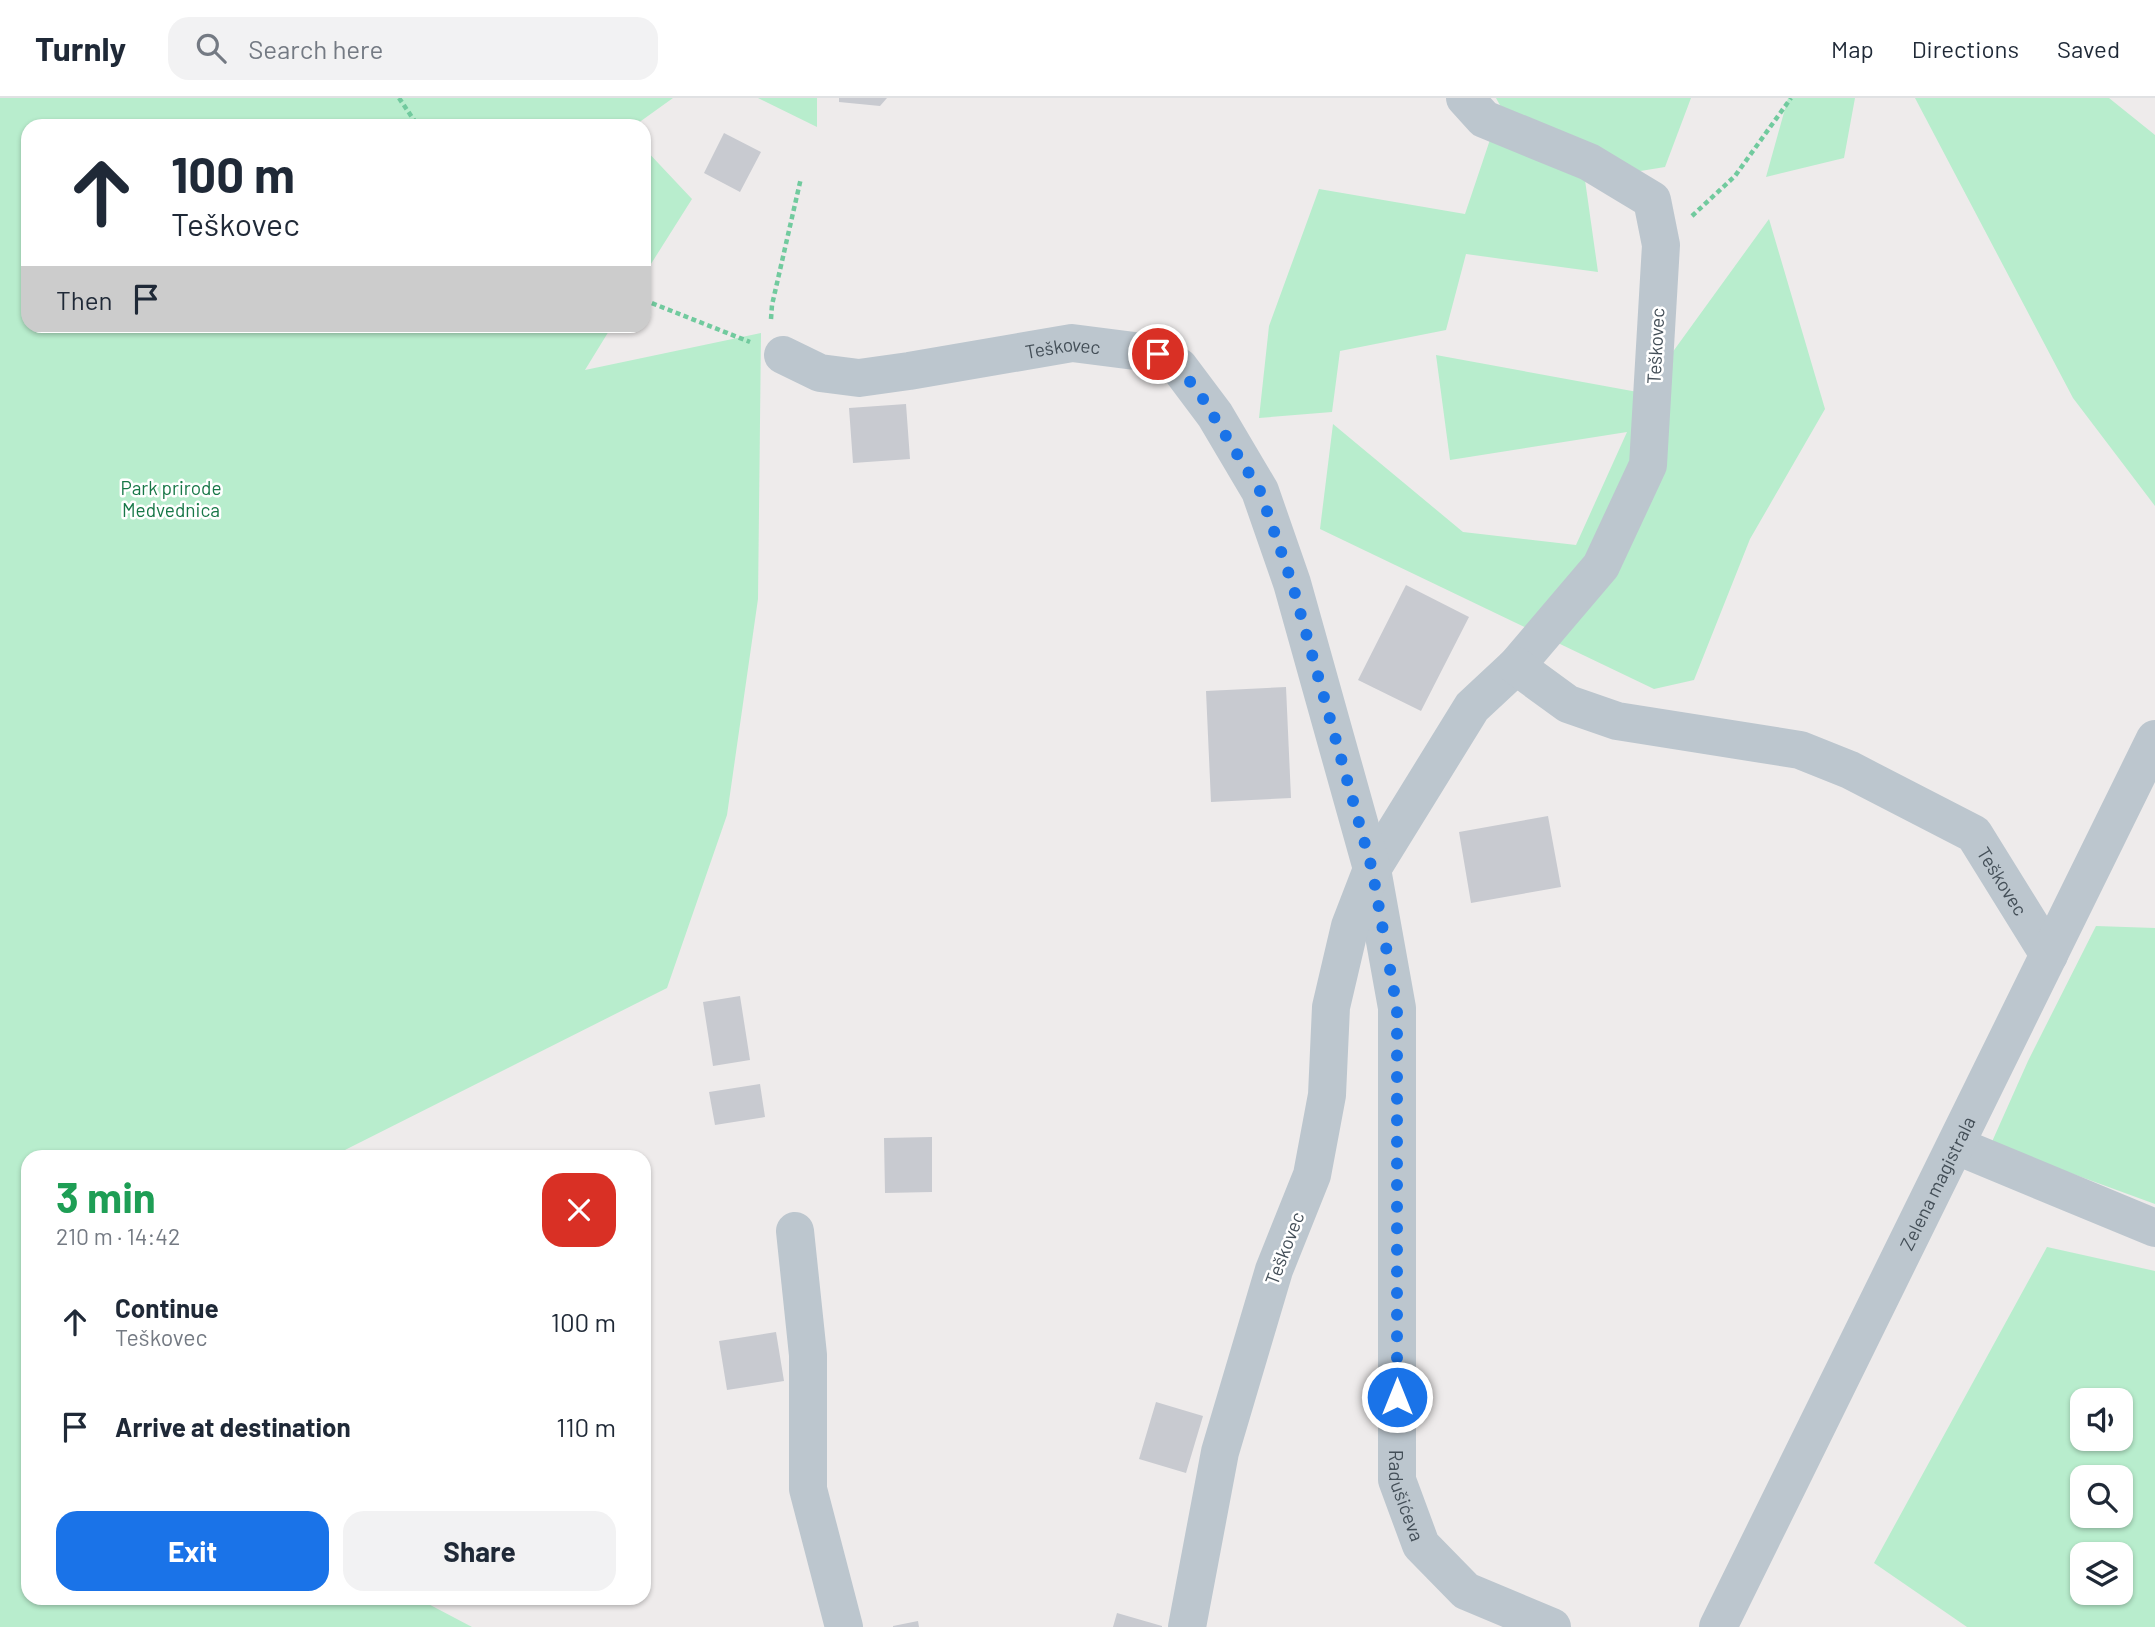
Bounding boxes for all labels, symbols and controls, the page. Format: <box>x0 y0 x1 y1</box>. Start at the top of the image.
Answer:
search box <box>168 17 658 80</box>
text: Turnly <box>35 28 126 68</box>
icon: search <box>192 29 230 67</box>
text: Search here <box>248 33 383 64</box>
text: Map <box>1831 34 1874 63</box>
text: Directions <box>1912 34 2019 63</box>
text: Saved <box>2057 34 2120 63</box>
text: 100 m <box>171 144 295 203</box>
icon: ahead <box>56 147 147 238</box>
text: Teškovec <box>171 204 300 242</box>
icon: arrive <box>127 280 165 318</box>
text: Then <box>56 284 113 315</box>
street label: Teškovec <box>1642 307 1668 385</box>
pin <box>1128 324 1188 384</box>
street label: Teškovec <box>1023 332 1102 362</box>
icon: arrive <box>1139 335 1177 373</box>
park label: Park prirode Medvednica <box>120 476 222 521</box>
street label: Teškovec <box>1973 842 2033 919</box>
street label: Zelena magistrala <box>1894 1112 1979 1253</box>
text: 3 min <box>56 1171 156 1221</box>
button: close <box>542 1173 616 1247</box>
street label: Teškovec <box>1260 1208 1308 1288</box>
text: 210 m · 14:42 <box>56 1222 180 1250</box>
text: Continue <box>115 1292 219 1323</box>
icon: ahead <box>56 1303 94 1341</box>
text: 100 m <box>551 1306 616 1337</box>
text: Teškovec <box>115 1323 208 1351</box>
position arrow <box>1360 1360 1434 1434</box>
map controls <box>2070 1388 2133 1605</box>
button: sound <box>2070 1388 2133 1451</box>
icon: arrive <box>56 1408 94 1446</box>
text: Arrive at destination <box>115 1411 351 1442</box>
text: 110 m <box>556 1411 616 1442</box>
street label: Radušićeva <box>1386 1450 1430 1544</box>
button: search <box>2070 1465 2133 1528</box>
button: Exit <box>56 1511 329 1591</box>
button: Share <box>343 1511 616 1591</box>
button: layers <box>2070 1542 2133 1605</box>

